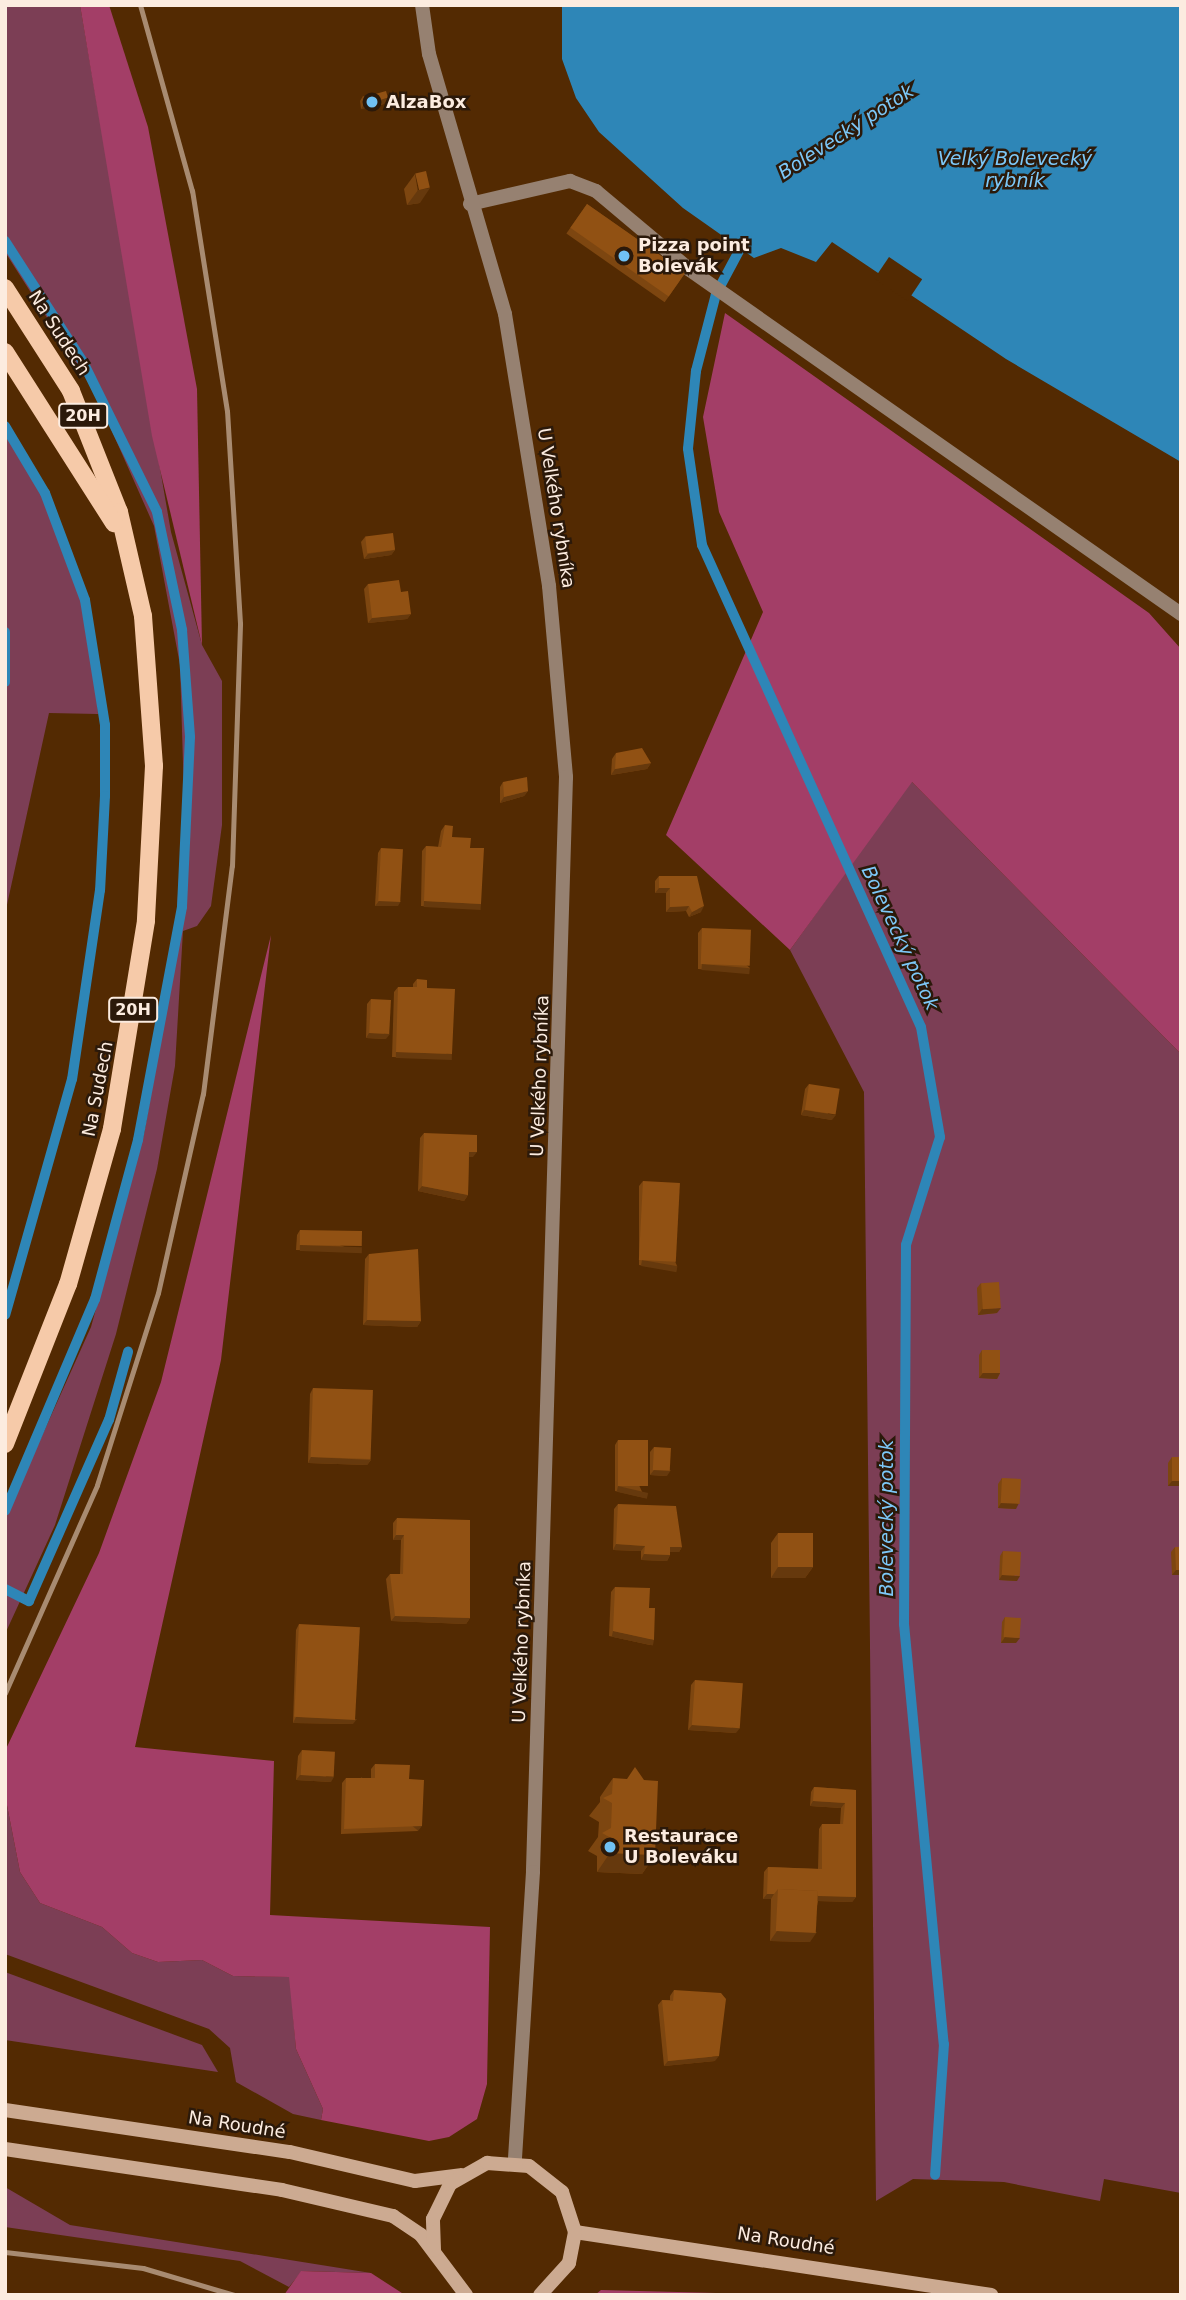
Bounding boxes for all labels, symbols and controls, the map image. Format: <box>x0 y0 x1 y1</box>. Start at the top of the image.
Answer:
water label: Bolevecký potok <box>774 80 918 184</box>
place label: AlzaBox <box>386 91 466 113</box>
marker: AlzaBox <box>364 94 380 110</box>
water label: Velký Bolevecký rybník <box>938 148 1092 192</box>
place label: Pizza point Bolevák <box>638 235 750 278</box>
marker: Pizza point Bolevák <box>616 248 632 264</box>
street label: Na Sudech <box>24 287 94 379</box>
road number: 20H <box>57 404 109 428</box>
street label: U Velkého rybníka <box>533 426 579 590</box>
water label: Bolevecký potok <box>856 862 944 1014</box>
street label: U Velkého rybníka <box>526 995 554 1157</box>
road number: 20H <box>107 998 159 1022</box>
street label: Na Sudech <box>78 1039 118 1139</box>
water label: Bolevecký potok <box>876 1439 898 1597</box>
street label: U Velkého rybníka <box>508 1561 536 1723</box>
place label: Restaurace U Boleváku <box>624 1826 738 1868</box>
marker: Restaurace U Boleváku <box>602 1839 618 1855</box>
street label: Na Roudné <box>187 2107 287 2143</box>
street label: Na Roudné <box>736 2223 836 2259</box>

